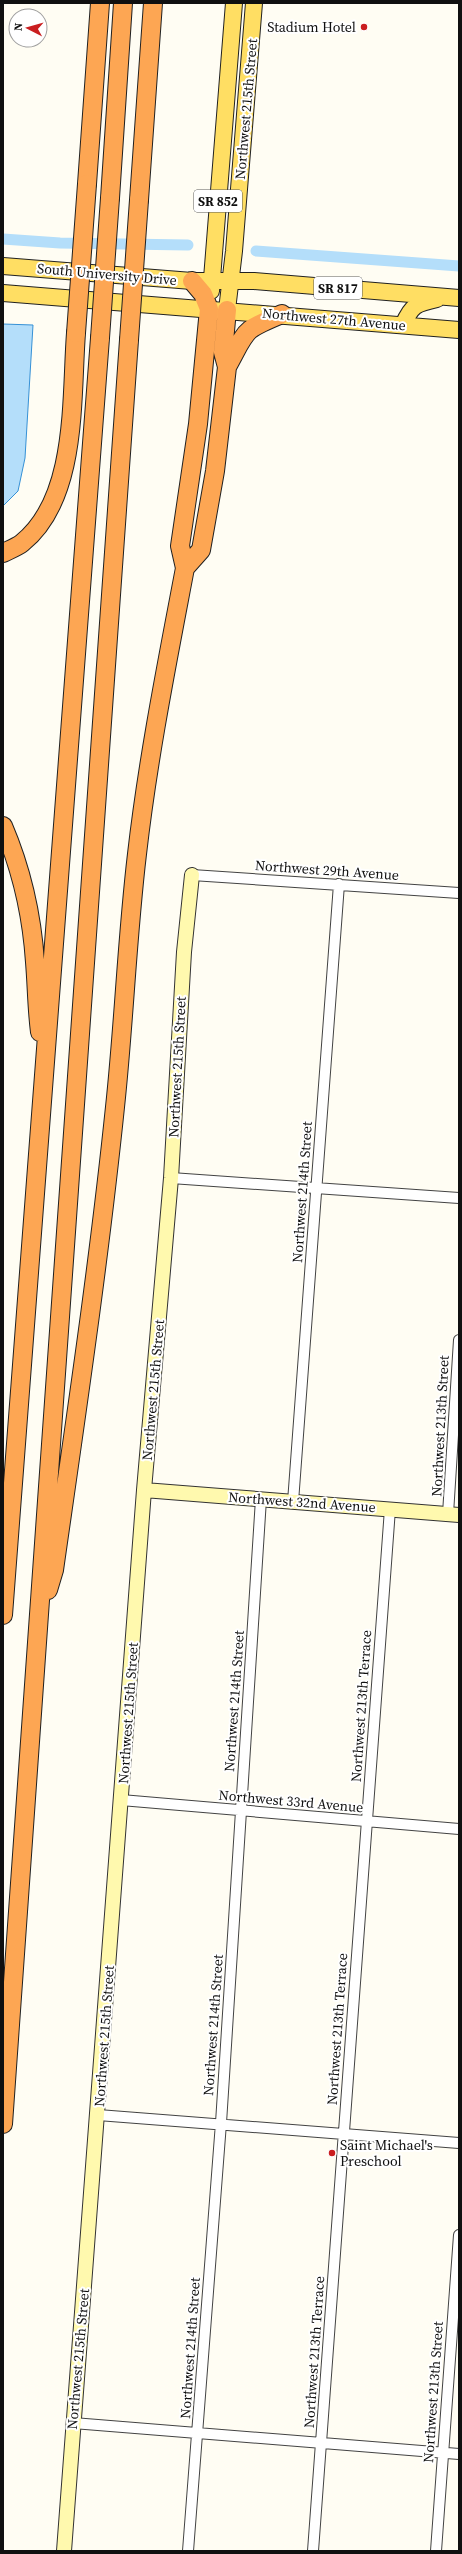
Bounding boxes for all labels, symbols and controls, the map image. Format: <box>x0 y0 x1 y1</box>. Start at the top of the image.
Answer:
north arrow <box>8 8 48 48</box>
place label: Stadium Hotel <box>267 17 356 37</box>
text: N <box>11 22 26 32</box>
marker: Stadium Hotel <box>359 22 369 32</box>
street label: Northwest 215th Street <box>230 37 262 180</box>
road number: SR 852 <box>194 190 242 212</box>
street label: South University Drive <box>36 258 178 290</box>
road number: SR 817 <box>314 277 362 299</box>
street label: Northwest 27th Avenue <box>261 303 407 335</box>
street label: Northwest 29th Avenue <box>254 855 400 885</box>
street label: Northwest 215th Street <box>163 995 191 1138</box>
street label: Northwest 214th Street <box>287 1120 317 1263</box>
street label: Northwest 215th Street <box>137 1318 169 1461</box>
street label: Northwest 213th Street <box>426 1354 454 1497</box>
street label: Northwest 32nd Avenue <box>228 1487 376 1517</box>
street label: Northwest 214th Street <box>219 1629 249 1772</box>
street label: Northwest 213th Terrace <box>346 1629 376 1783</box>
street label: Northwest 215th Street <box>113 1641 143 1784</box>
street label: Northwest 33rd Avenue <box>218 1785 364 1817</box>
street label: Northwest 213th Terrace <box>322 1952 352 2106</box>
street label: Northwest 214th Street <box>198 1953 228 2096</box>
street label: Northwest 215th Street <box>89 1964 119 2107</box>
place label: Saint Michael's Preschool <box>340 2135 433 2171</box>
marker: Saint Michael's Preschool <box>327 2148 337 2158</box>
street label: Northwest 213th Terrace <box>299 2275 329 2429</box>
street label: Northwest 214th Street <box>175 2276 205 2419</box>
street label: Northwest 215th Street <box>62 2287 94 2430</box>
street label: Northwest 213th Street <box>418 2320 448 2463</box>

